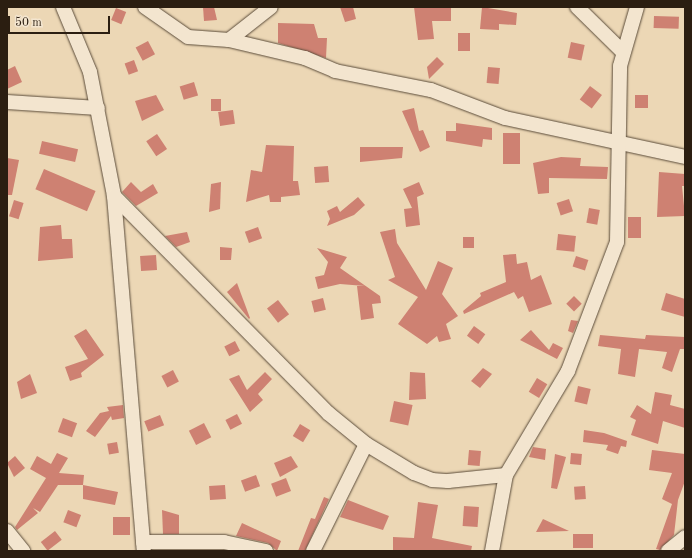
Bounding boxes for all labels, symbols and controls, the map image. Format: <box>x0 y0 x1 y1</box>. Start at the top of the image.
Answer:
scale bar <box>10 8 112 34</box>
text: 50 m <box>15 17 42 29</box>

